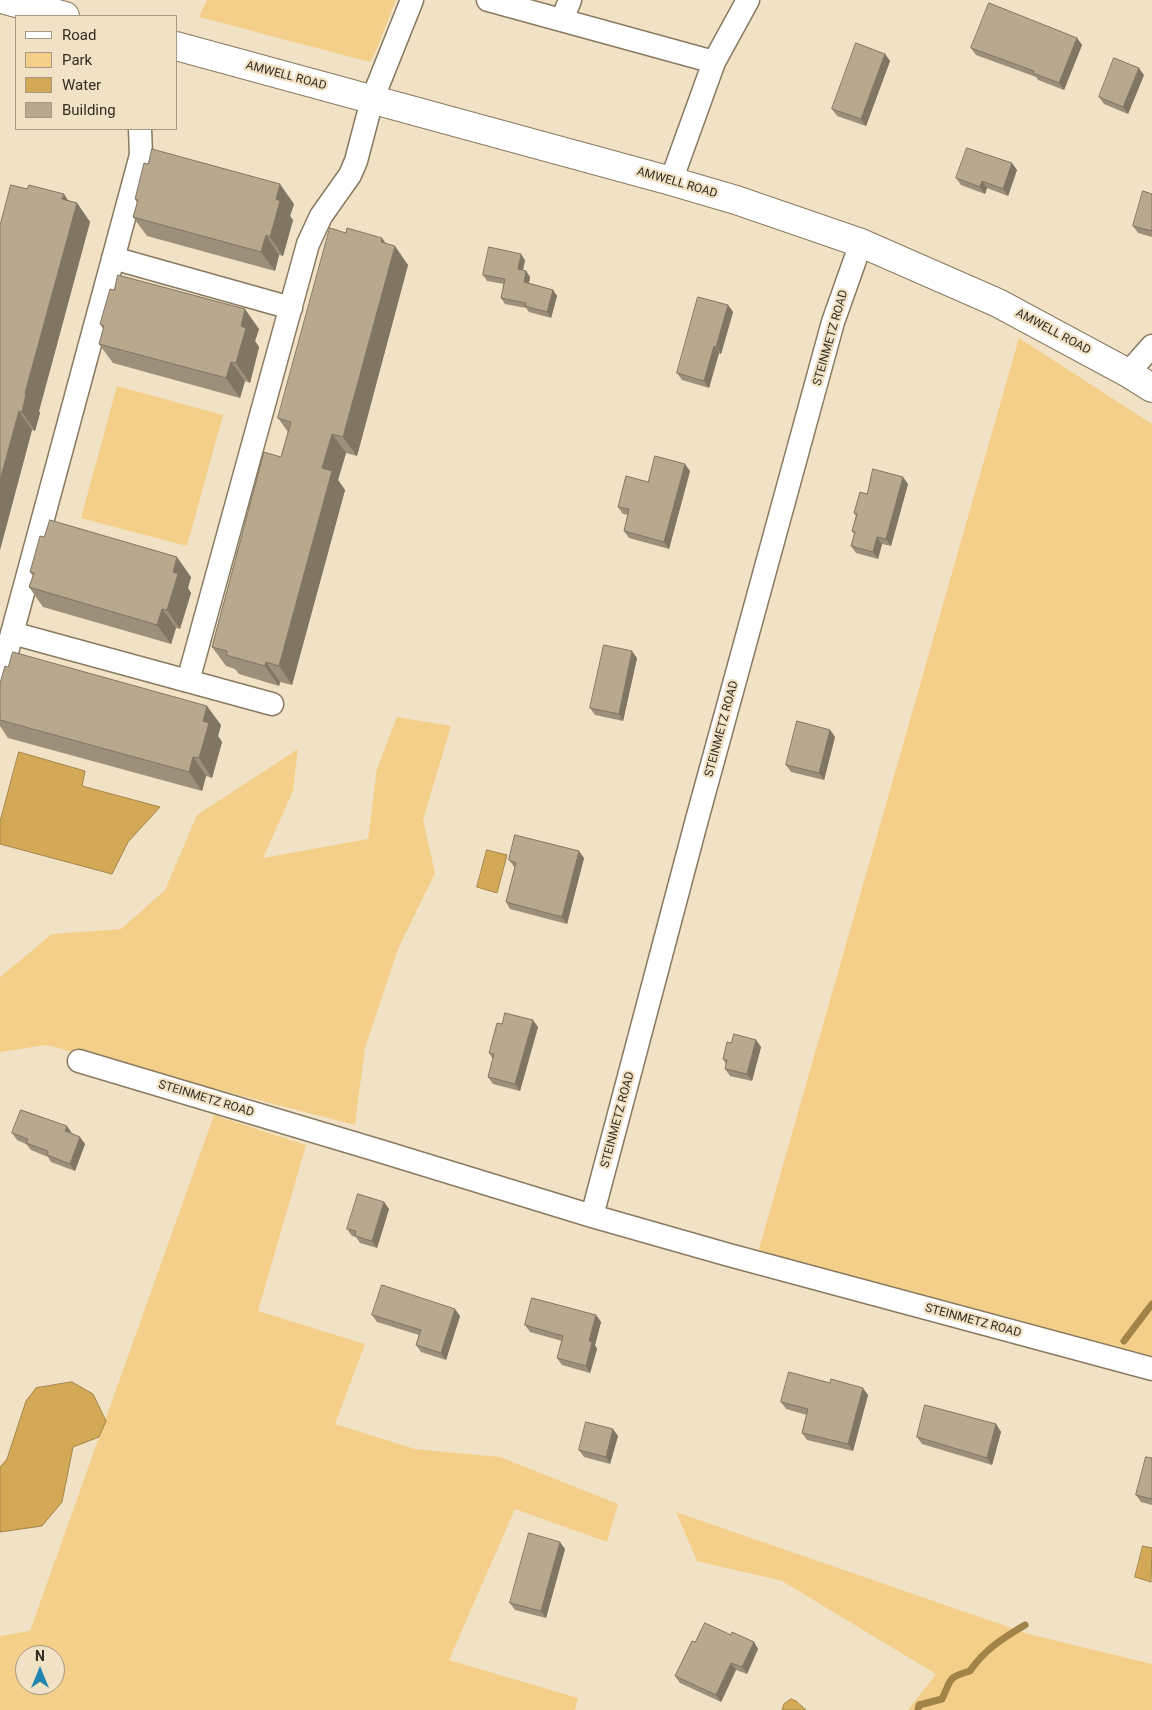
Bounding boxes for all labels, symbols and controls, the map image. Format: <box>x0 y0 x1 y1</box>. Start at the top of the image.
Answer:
legend <box>15 15 178 130</box>
text: Road <box>62 26 96 44</box>
text: Park <box>62 51 92 69</box>
street label: AMWELL ROAD <box>244 58 328 94</box>
text: Water <box>62 76 101 94</box>
text: Building <box>62 101 116 119</box>
street label: AMWELL ROAD <box>635 165 719 201</box>
street label: STEINMETZ ROAD <box>810 288 852 388</box>
street label: AMWELL ROAD <box>1013 306 1093 358</box>
street label: STEINMETZ ROAD <box>702 679 742 779</box>
street label: STEINMETZ ROAD <box>598 1070 638 1170</box>
street label: STEINMETZ ROAD <box>157 1078 255 1120</box>
street label: STEINMETZ ROAD <box>923 1301 1023 1341</box>
north arrow <box>15 1645 65 1695</box>
text: N <box>35 1648 45 1664</box>

